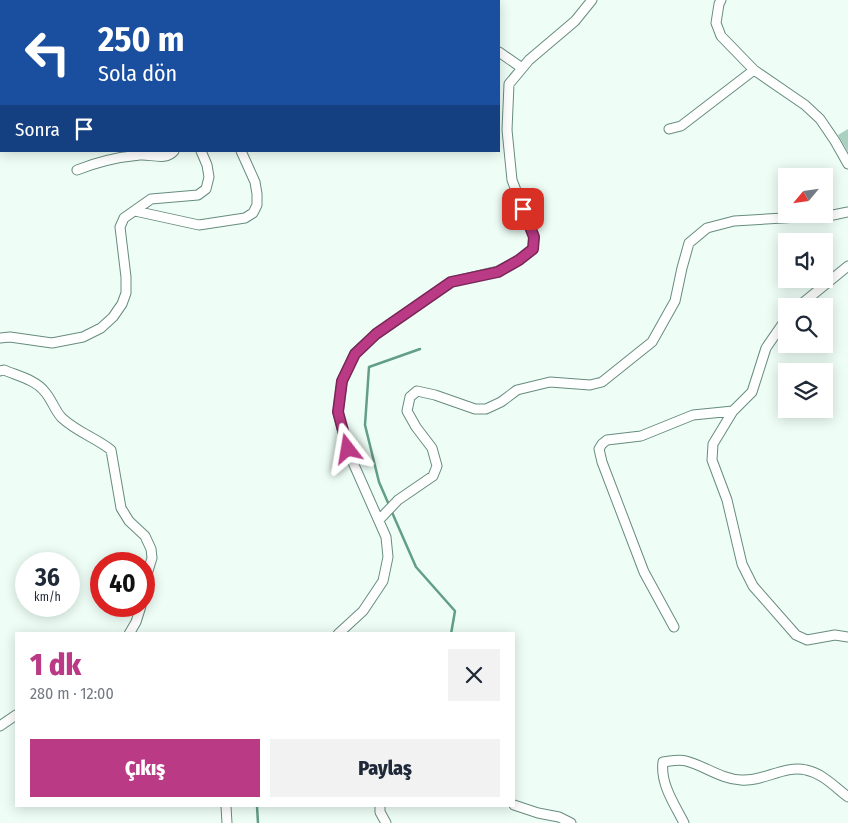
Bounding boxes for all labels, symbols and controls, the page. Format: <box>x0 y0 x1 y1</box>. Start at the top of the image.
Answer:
text: 250 m <box>98 18 185 60</box>
icon: left <box>15 20 80 85</box>
text: Sola dön <box>98 60 177 87</box>
icon: arrive <box>70 115 98 143</box>
text: Sonra <box>15 118 60 141</box>
north arrow <box>778 168 832 222</box>
map controls <box>778 168 833 418</box>
pin <box>502 188 544 230</box>
icon: arrive <box>509 195 537 223</box>
button: sound <box>778 233 833 288</box>
button: search <box>778 298 833 353</box>
button: layers <box>778 363 833 418</box>
position arrow <box>321 422 373 474</box>
speed limit sign: 40 <box>90 552 155 617</box>
text: 36 <box>35 563 60 593</box>
text: km/h <box>34 590 61 604</box>
text: 1 dk <box>30 647 81 683</box>
button: close <box>448 649 500 701</box>
text: 280 m · 12:00 <box>30 684 114 703</box>
button: Çıkış <box>30 739 260 797</box>
button: Paylaş <box>270 739 500 797</box>

